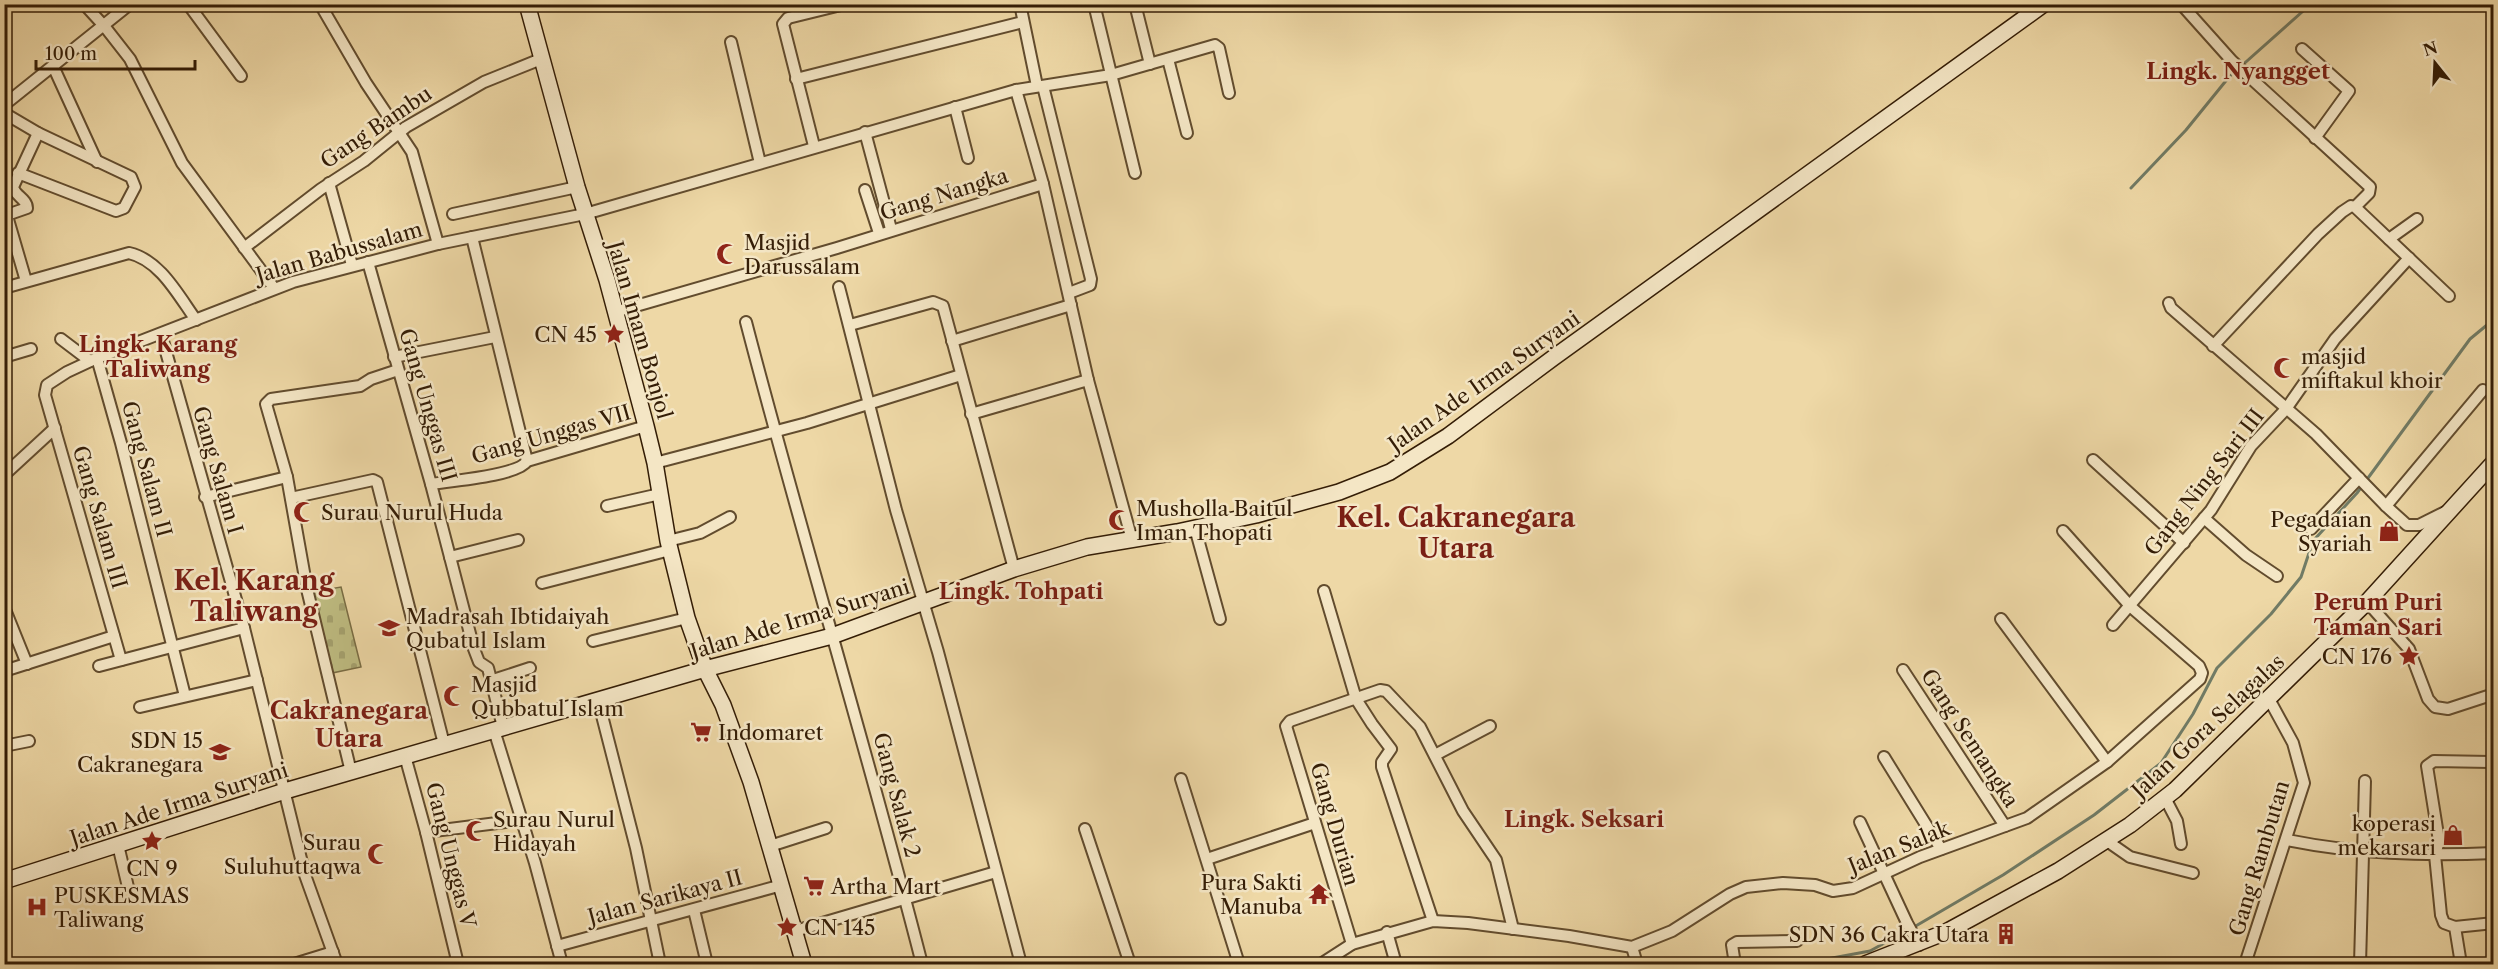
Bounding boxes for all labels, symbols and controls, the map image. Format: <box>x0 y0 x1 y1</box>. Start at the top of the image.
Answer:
scale bar <box>36 33 195 71</box>
north arrow <box>2405 33 2465 93</box>
text: N <box>2421 37 2440 60</box>
text: 100 m <box>45 43 97 65</box>
district label: Lingk. Nyangget <box>2146 58 2330 85</box>
street label: Gang Bambu <box>316 81 436 173</box>
street label: Gang Nangka <box>877 162 1012 225</box>
street label: Jalan Babussalam <box>250 216 425 289</box>
place label: Masjid Darussalam <box>744 230 861 279</box>
street label: Jalan Imam Bonjol <box>602 235 677 422</box>
mosque icon: Masjid Darussalam <box>715 242 739 266</box>
street label: Jalan Ade Irma Suryani <box>1381 305 1584 458</box>
place label: CN 45 <box>534 322 597 347</box>
place icon: CN 45 <box>602 322 626 346</box>
street label: Gang Unggas III <box>394 326 462 484</box>
district label: Lingk. Karang Taliwang <box>79 331 238 383</box>
place label: masjid miftakul khoir <box>2301 344 2443 393</box>
mosque icon: masjid miftakul khoir <box>2272 356 2296 380</box>
street label: Gang Salam II <box>117 398 177 540</box>
street label: Gang Unggas VII <box>468 399 634 469</box>
street label: Gang Salam I <box>188 403 248 537</box>
street label: Gang Ning Sari III <box>2139 404 2269 560</box>
street label: Gang Salam III <box>68 443 132 591</box>
place label: Musholla Baitul Iman Thopati <box>1136 496 1293 545</box>
mosque icon: Surau Nurul Huda <box>292 500 316 524</box>
place label: Surau Nurul Huda <box>321 500 504 525</box>
district label: Kel. Cakranegara Utara <box>1337 501 1576 565</box>
place label: Pegadaian Syariah <box>2270 507 2372 556</box>
mosque icon: Musholla Baitul Iman Thopati <box>1107 508 1131 532</box>
shop icon: Pegadaian Syariah <box>2377 519 2401 543</box>
district label: Kel. Karang Taliwang <box>174 564 336 628</box>
street label: Jalan Ade Irma Suryani <box>685 574 913 665</box>
district label: Lingk. Tohpati <box>939 578 1103 605</box>
district label: Perum Puri Taman Sari <box>2314 589 2443 641</box>
place label: Madrasah Ibtidaiyah Qubatul Islam <box>406 604 610 653</box>
school or university icon: Madrasah Ibtidaiyah Qubatul Islam <box>377 616 401 640</box>
place label: CN 176 <box>2322 644 2392 669</box>
place icon: CN 176 <box>2397 644 2421 668</box>
street label: Jalan Gora Selagalas <box>2124 649 2289 805</box>
street label: Gang Semangka <box>1916 664 2024 813</box>
place label: Masjid Qubbatul Islam <box>471 672 624 721</box>
mosque icon: Masjid Qubbatul Islam <box>442 684 466 708</box>
district label: Cakranegara Utara <box>270 696 429 753</box>
supermarket icon: Indomaret <box>689 720 713 744</box>
place label: Indomaret <box>718 720 824 745</box>
place label: SDN 15 Cakranegara <box>77 728 204 777</box>
street label: Gang Salak 2 <box>868 730 926 860</box>
school or university icon: SDN 15 Cakranegara <box>208 740 232 764</box>
street label: Jalan Ade Irma Suryani <box>64 757 291 852</box>
street label: Gang Durian <box>1305 759 1365 889</box>
street label: Gang Rambutan <box>2224 777 2294 939</box>
street label: Gang Unggas V <box>421 780 481 931</box>
district label: Lingk. Seksari <box>1504 806 1664 833</box>
place label: Surau Nurul Hidayah <box>493 807 615 856</box>
place label: koperasi mekarsari <box>2338 811 2436 860</box>
street label: Jalan Salak <box>1842 815 1954 880</box>
mosque icon: Surau Nurul Hidayah <box>464 819 488 843</box>
shop icon: koperasi mekarsari <box>2441 823 2465 847</box>
place icon: CN 9 <box>140 829 164 853</box>
place label: Surau Suluhuttaqwa <box>224 830 362 879</box>
mosque icon: Surau Suluhuttaqwa <box>366 842 390 866</box>
place label: CN 9 <box>126 856 178 881</box>
street label: Jalan Sarikaya II <box>582 864 745 930</box>
place label: Pura Sakti Manuba <box>1201 870 1303 919</box>
supermarket icon: Artha Mart <box>802 874 826 898</box>
place label: Artha Mart <box>830 874 941 899</box>
temple icon: Pura Sakti Manuba <box>1307 882 1331 906</box>
place label: PUSKESMAS Taliwang <box>54 883 189 932</box>
hospital icon: PUSKESMAS Taliwang <box>25 895 49 919</box>
place icon: CN 145 <box>775 915 799 939</box>
place label: CN 145 <box>804 915 876 940</box>
place label: SDN 36 Cakra Utara <box>1789 922 1990 947</box>
building icon: SDN 36 Cakra Utara <box>1994 922 2018 946</box>

